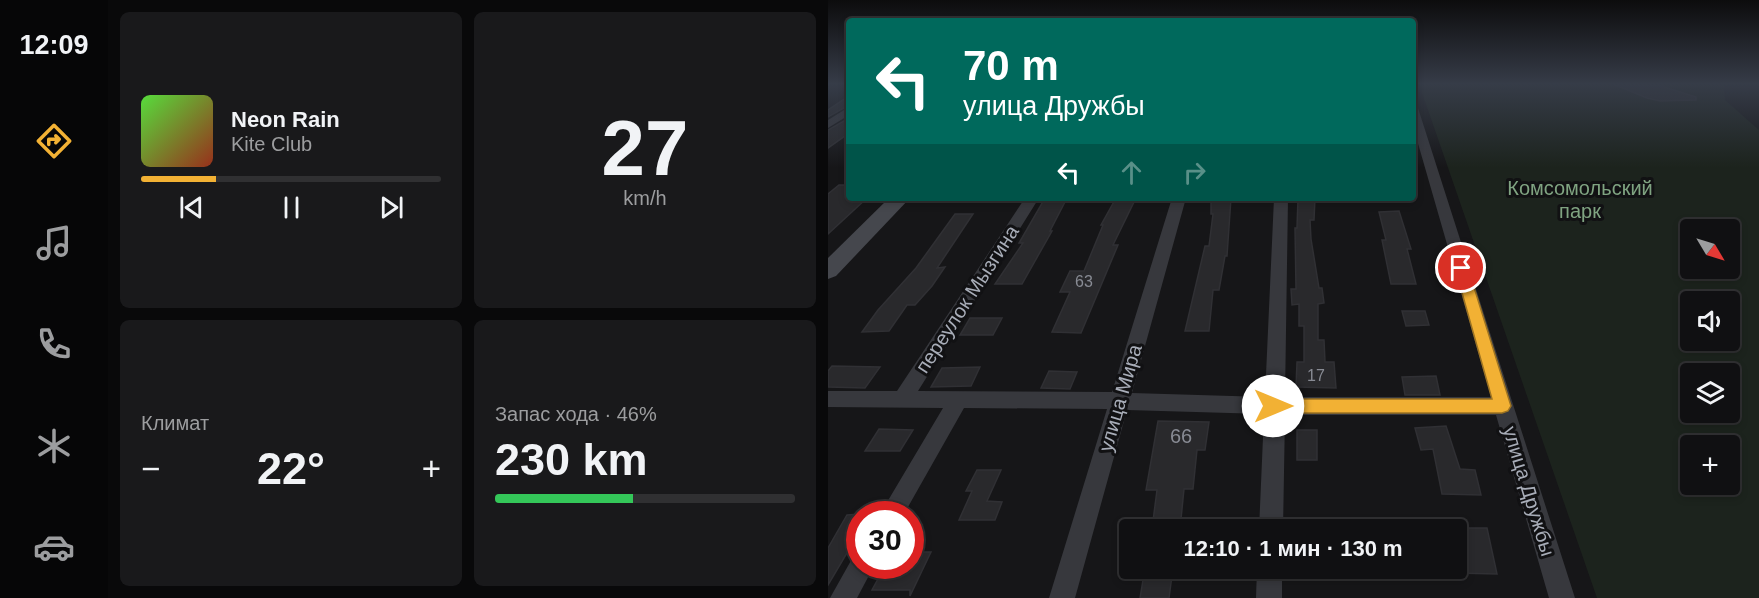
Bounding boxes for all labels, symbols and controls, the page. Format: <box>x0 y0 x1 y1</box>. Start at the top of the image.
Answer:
text: 12:09 <box>19 30 89 60</box>
icon: left <box>864 42 942 120</box>
text: 70 m <box>963 42 1059 89</box>
text: улица Дружбы <box>963 91 1145 121</box>
text: 27 <box>602 104 688 192</box>
text: Neon Rain <box>231 107 340 132</box>
icon: directions <box>33 120 75 162</box>
text: Kite Club <box>231 133 312 155</box>
icon: left <box>1052 156 1085 189</box>
icon: ahead <box>1115 156 1148 189</box>
icon: right <box>1178 156 1211 189</box>
park label: Комсомольский парк <box>1507 177 1653 222</box>
text: km/h <box>623 187 667 209</box>
icon: previous <box>175 191 208 224</box>
icon: pause <box>275 191 308 224</box>
icon: next <box>375 191 408 224</box>
north arrow <box>1680 219 1740 279</box>
map controls <box>1680 219 1740 495</box>
street label: переулок Мызгина <box>911 220 1023 377</box>
icon: music <box>33 222 75 264</box>
pin <box>1435 242 1486 293</box>
icon: arrive <box>1444 251 1477 284</box>
house number: 63 <box>1075 273 1093 290</box>
button: sound <box>1680 291 1740 351</box>
icon: phone <box>33 323 75 365</box>
street label: улица Мира <box>1094 341 1146 454</box>
button: layers <box>1680 363 1740 423</box>
house number: 17 <box>1307 367 1325 384</box>
position arrow <box>1241 374 1305 438</box>
text: Запас хода · 46% <box>495 403 657 425</box>
text: Климат <box>141 412 209 434</box>
street label: улица Дружбы <box>1499 423 1559 559</box>
icon: climate <box>33 425 75 467</box>
house number: 66 <box>1170 425 1192 447</box>
text: 230 km <box>495 434 648 485</box>
button: + <box>1680 435 1740 495</box>
text: 22° <box>257 443 325 494</box>
text: − <box>141 450 160 487</box>
text: + <box>422 450 441 487</box>
speed limit sign: 30 <box>846 501 924 579</box>
icon: car <box>33 526 75 568</box>
text: 12:10 · 1 мин · 130 m <box>1183 536 1403 561</box>

